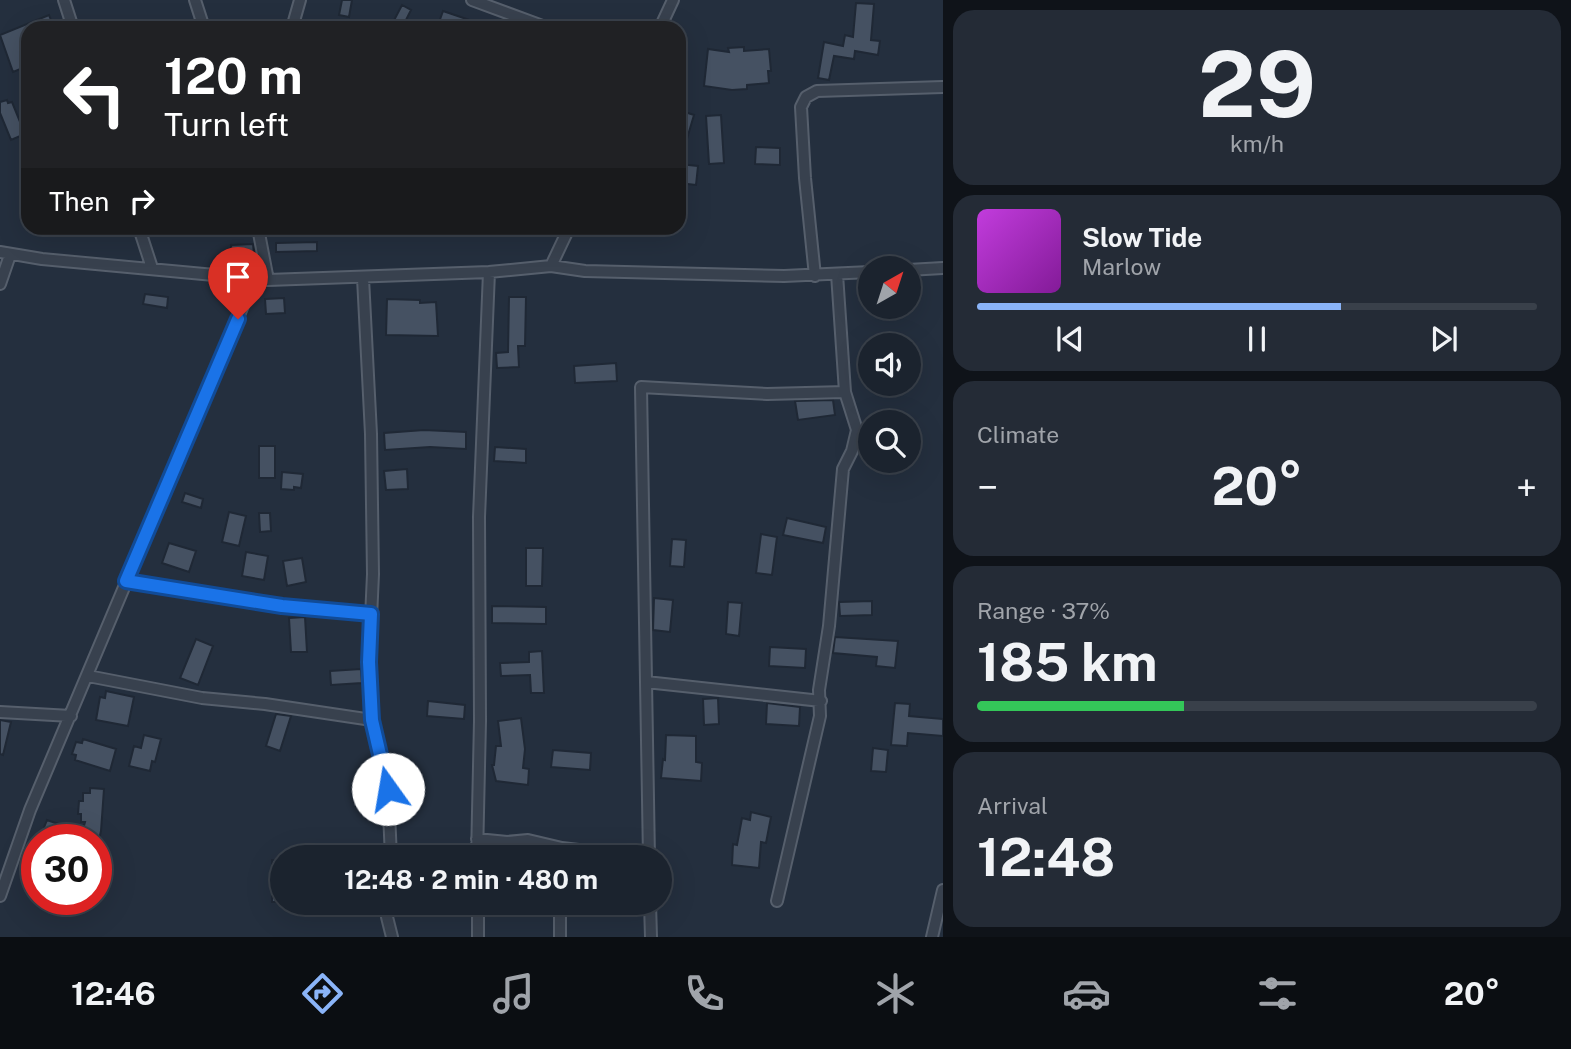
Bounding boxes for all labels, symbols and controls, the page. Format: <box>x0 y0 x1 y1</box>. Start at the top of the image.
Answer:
text: 29 <box>1198 31 1316 137</box>
text: 120 m <box>164 47 303 105</box>
icon: left <box>49 49 140 140</box>
text: Turn left <box>164 106 289 143</box>
text: km/h <box>1230 130 1284 157</box>
icon: right <box>123 182 161 220</box>
text: Then <box>49 186 109 217</box>
text: Slow Tide <box>1082 222 1202 253</box>
pin <box>208 247 268 319</box>
text: Marlow <box>1082 253 1161 280</box>
north arrow <box>858 256 920 318</box>
map controls <box>858 256 921 473</box>
icon: arrive <box>219 258 257 296</box>
icon: previous <box>1051 320 1089 358</box>
icon: pause <box>1238 320 1276 358</box>
icon: next <box>1425 320 1463 358</box>
button: sound <box>858 333 921 396</box>
button: search <box>858 410 921 473</box>
text: Climate <box>977 421 1059 448</box>
text: 20° <box>1211 456 1303 517</box>
text: − <box>977 465 998 510</box>
text: + <box>1516 465 1537 510</box>
text: Range · 37% <box>977 597 1110 624</box>
text: 185 km <box>977 632 1158 693</box>
position arrow <box>351 752 425 826</box>
text: Arrival <box>977 792 1048 819</box>
speed limit sign: 30 <box>21 824 112 915</box>
text: 12:48 <box>977 827 1115 888</box>
text: 12:48 · 2 min · 480 m <box>344 864 598 895</box>
icon: directions <box>298 969 347 1018</box>
icon: music <box>489 969 538 1018</box>
icon: phone <box>680 969 729 1018</box>
icon: climate <box>871 969 920 1018</box>
icon: car <box>1062 969 1111 1018</box>
icon: filters <box>1253 969 1302 1018</box>
text: 12:46 <box>71 975 156 1012</box>
text: 20° <box>1444 975 1500 1012</box>

